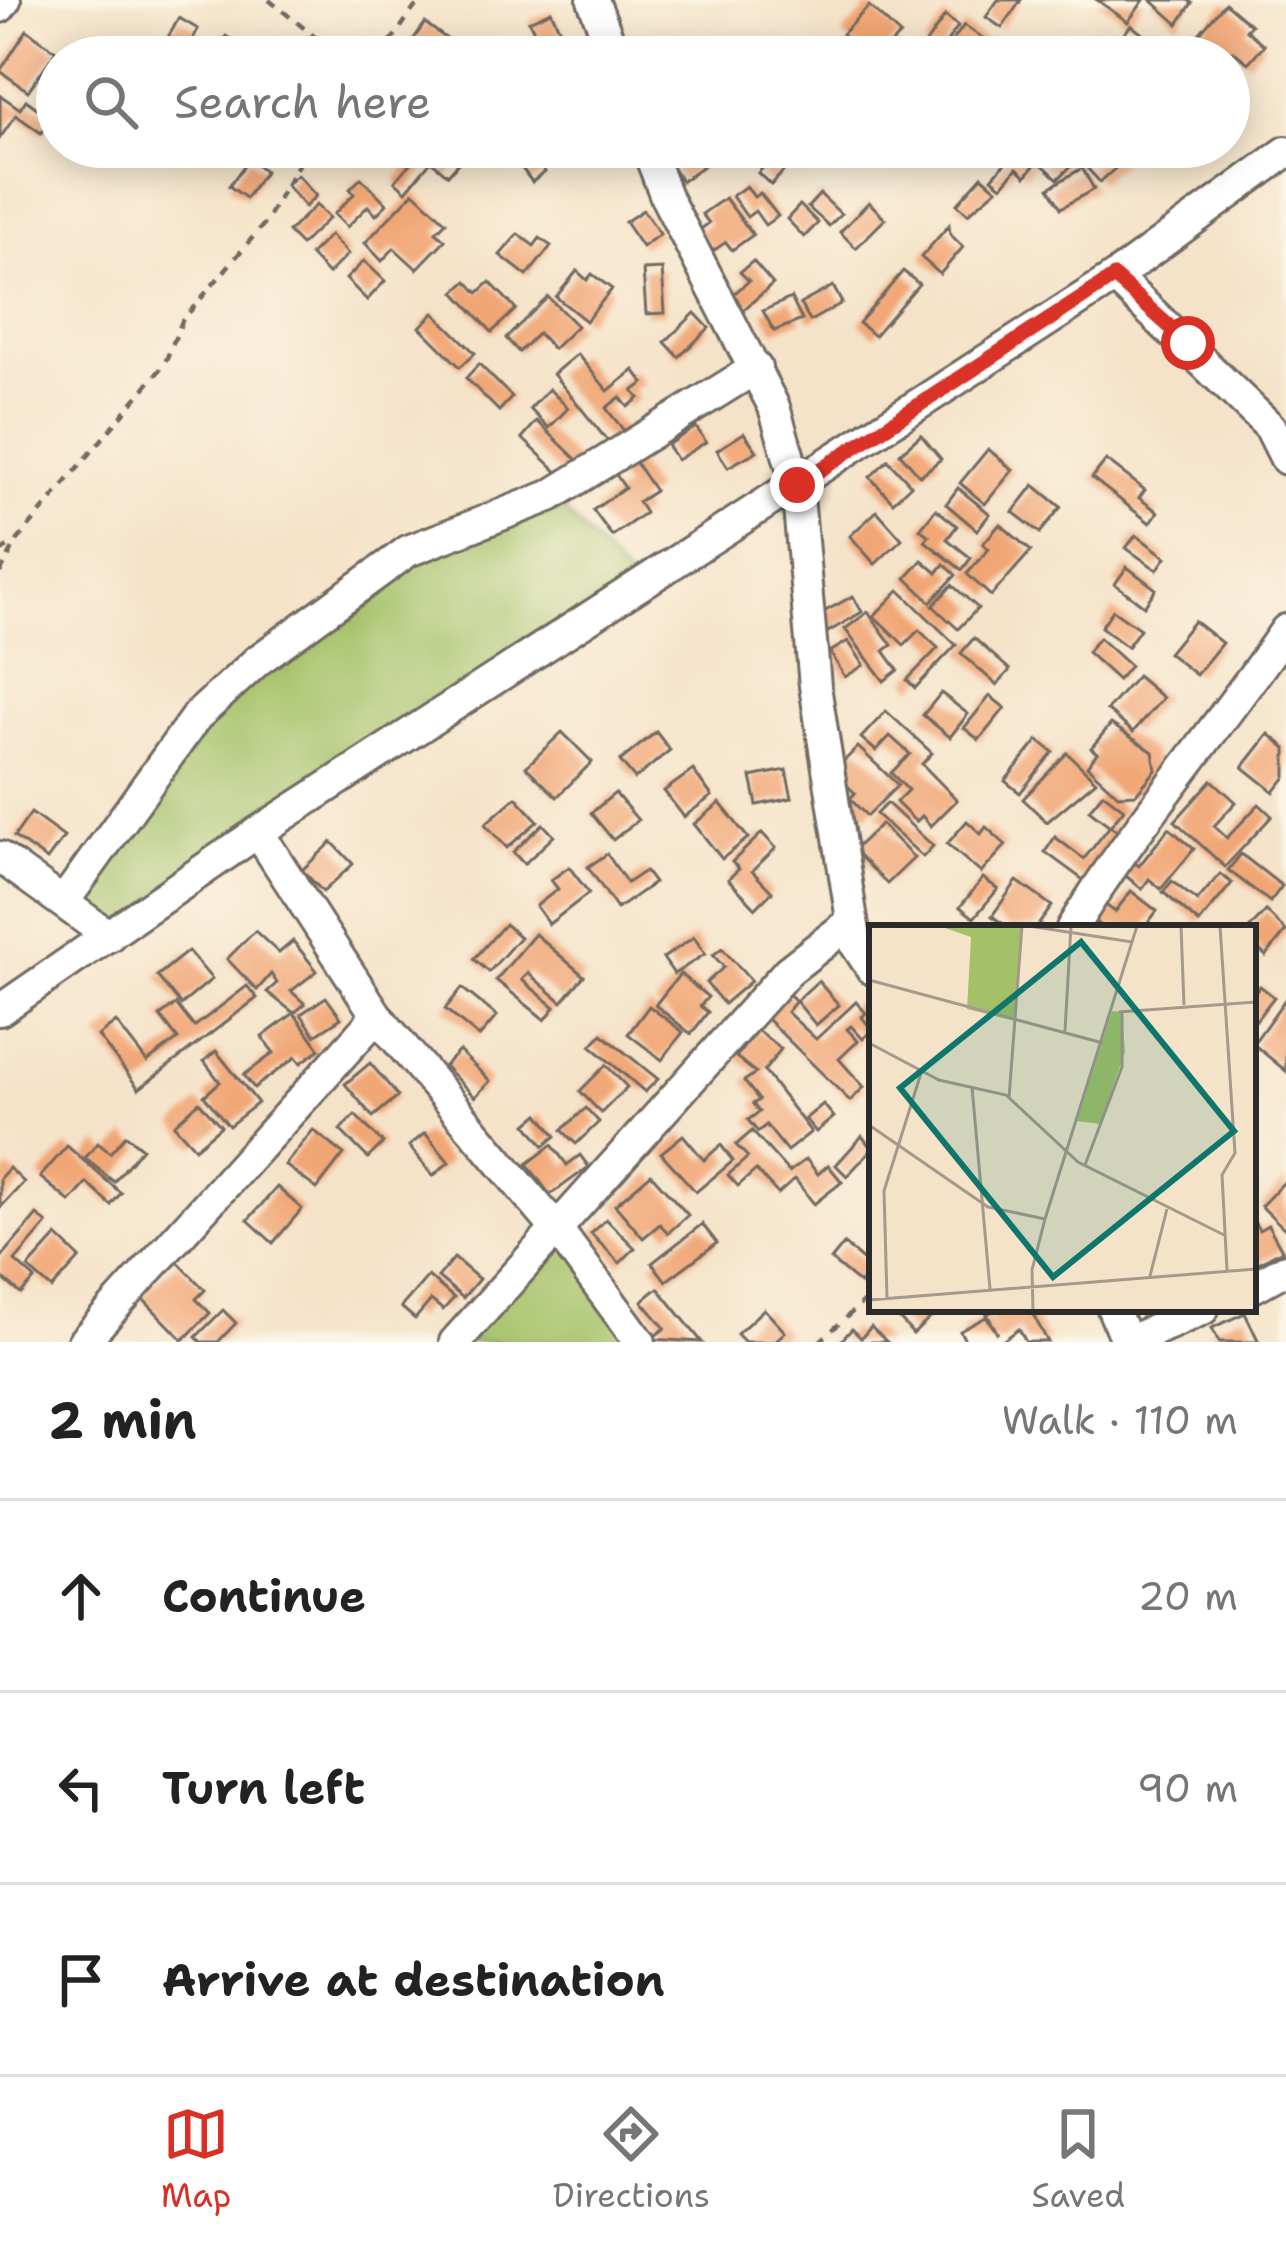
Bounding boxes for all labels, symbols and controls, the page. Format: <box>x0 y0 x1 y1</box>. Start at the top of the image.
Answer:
search box <box>36 36 1250 168</box>
icon: search <box>78 69 144 135</box>
text: Search here <box>174 72 431 132</box>
route start <box>1161 316 1215 370</box>
route end <box>770 458 824 512</box>
inset map <box>869 925 1256 1312</box>
text: 2 min <box>48 1386 197 1454</box>
text: Walk · 110 m <box>1002 1394 1238 1446</box>
icon: ahead <box>48 1563 114 1629</box>
text: Continue <box>162 1566 366 1626</box>
text: 20 m <box>1138 1570 1238 1622</box>
icon: left <box>48 1755 114 1821</box>
text: Turn left <box>162 1758 365 1818</box>
text: 90 m <box>1137 1762 1238 1814</box>
icon: arrive <box>48 1947 114 2013</box>
text: Arrive at destination <box>162 1950 665 2010</box>
tab: Map <box>161 2101 231 2218</box>
tab: Directions <box>553 2101 710 2218</box>
tab: Saved <box>1032 2101 1125 2218</box>

